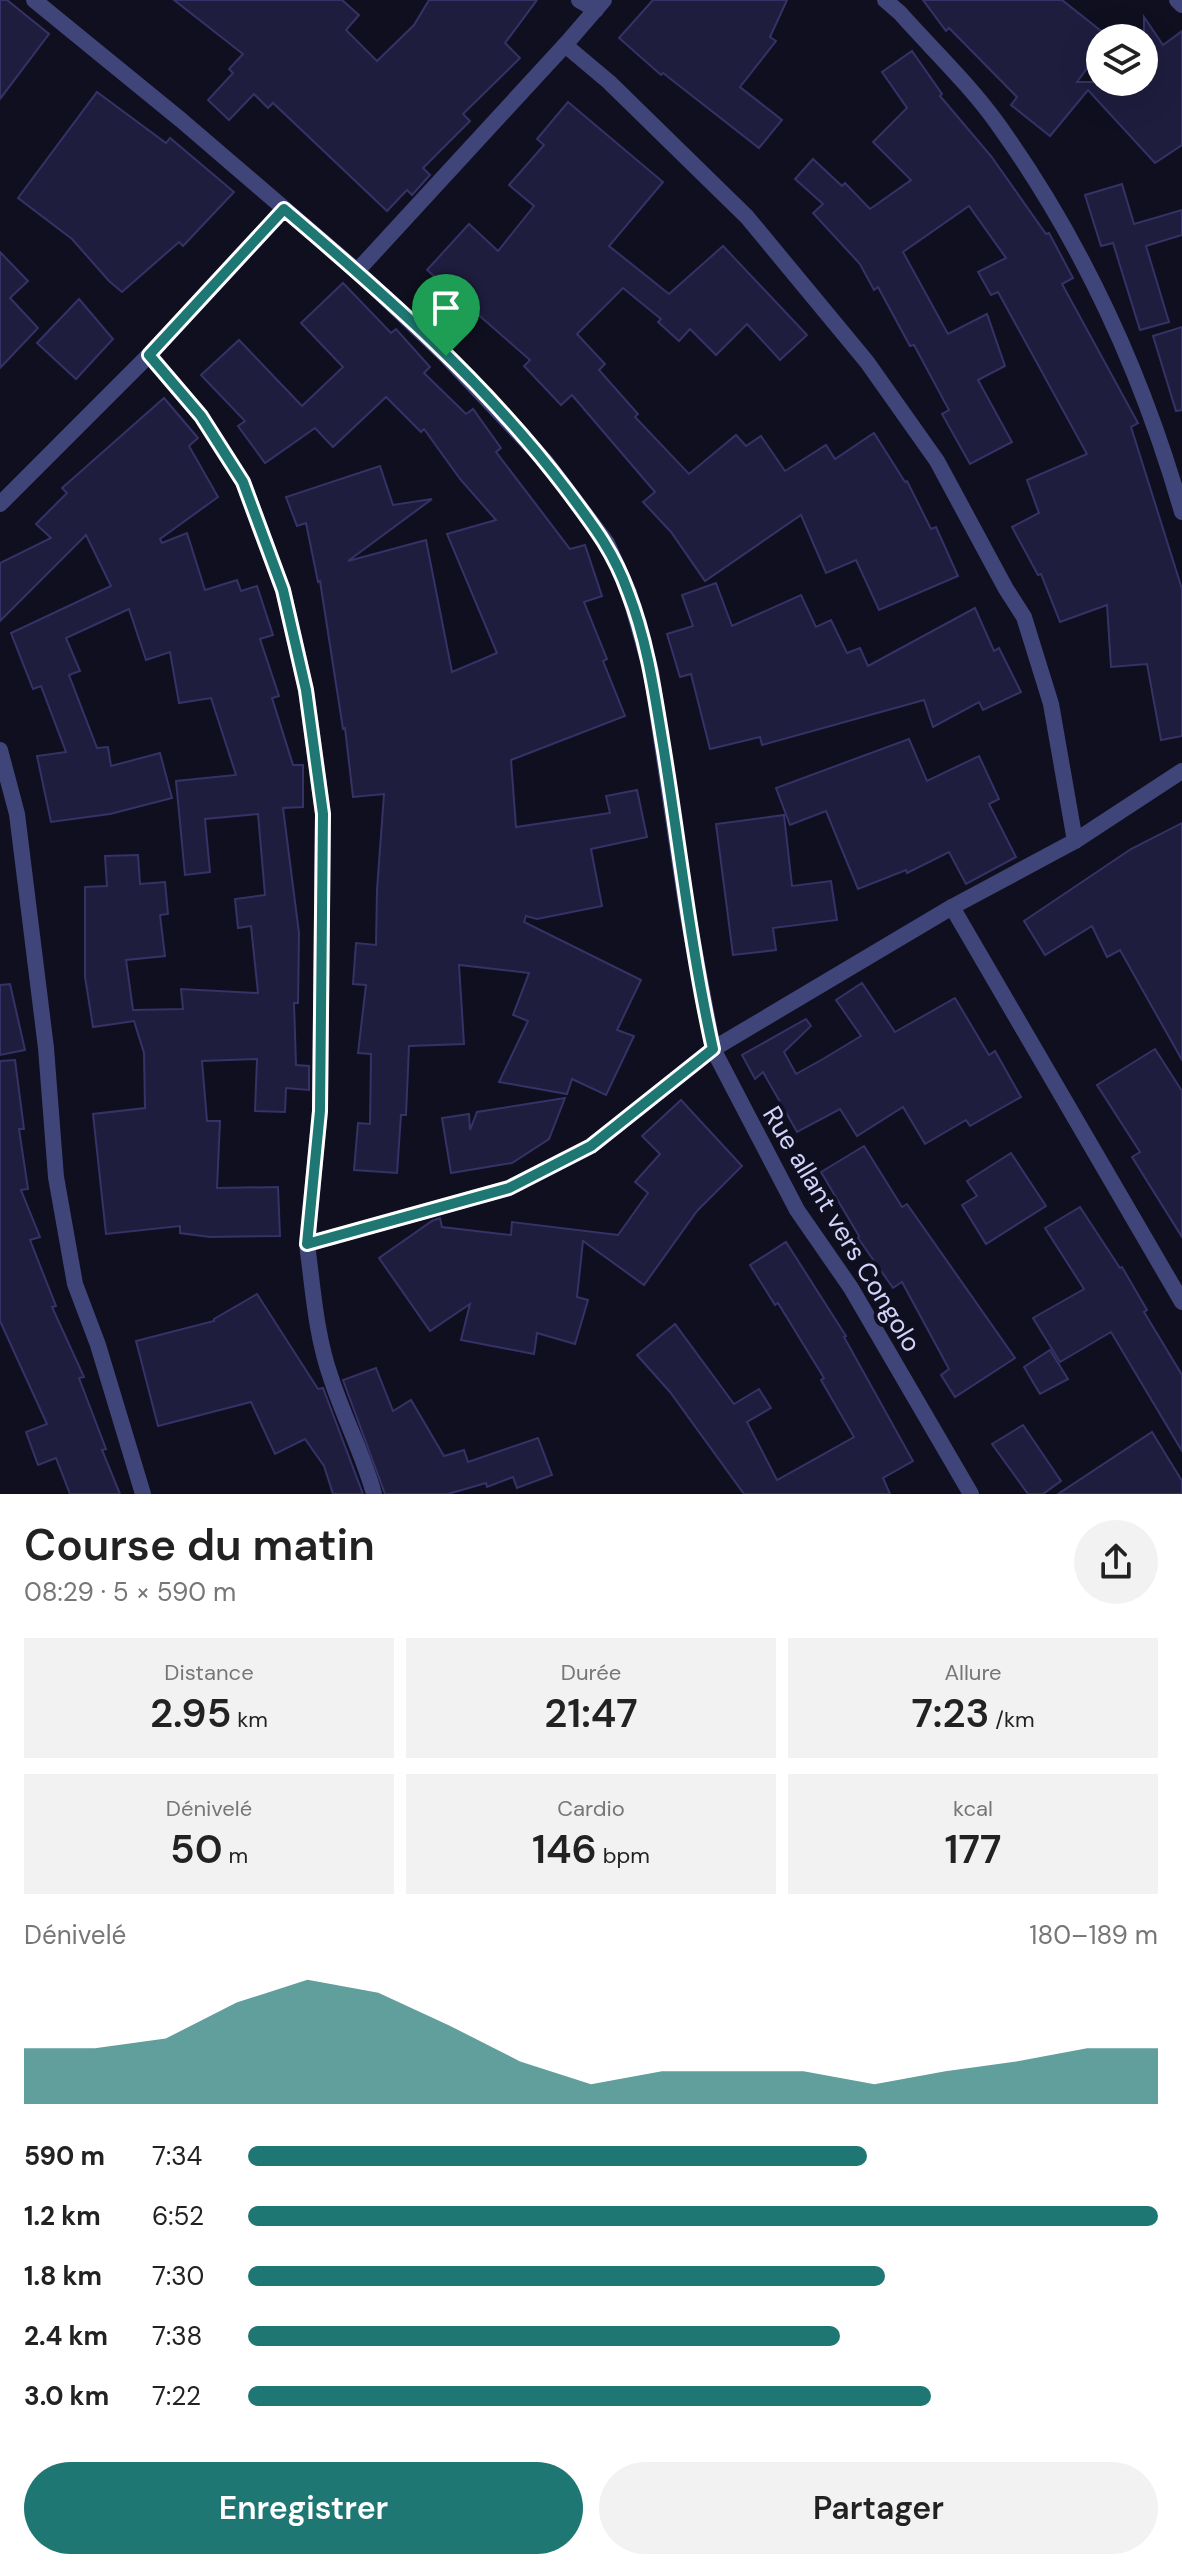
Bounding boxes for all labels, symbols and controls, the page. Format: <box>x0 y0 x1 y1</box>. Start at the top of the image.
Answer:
map controls <box>1086 24 1158 96</box>
button: layers <box>1086 24 1158 96</box>
pin <box>412 274 480 356</box>
icon: arrive <box>424 286 468 330</box>
street label: Rue allant vers Congolo <box>755 1100 929 1358</box>
text: Course du matin <box>24 1516 375 1574</box>
button: share <box>1074 1520 1158 1604</box>
text: 08:29 · 5 × 590 m <box>24 1575 236 1609</box>
text: Distance <box>164 1658 254 1687</box>
text: Durée <box>561 1658 621 1687</box>
text: Allure <box>944 1658 1002 1687</box>
text: 2.95 <box>150 1687 231 1739</box>
text: 21:47 <box>544 1687 638 1739</box>
text: 7:23 <box>911 1687 989 1739</box>
text: km <box>231 1705 268 1734</box>
text: /km <box>989 1705 1035 1734</box>
text: Dénivelé <box>166 1794 252 1823</box>
text: Cardio <box>557 1794 625 1823</box>
text: kcal <box>953 1794 993 1823</box>
text: 50 <box>170 1823 223 1875</box>
text: 146 <box>532 1823 597 1875</box>
text: 177 <box>945 1823 1001 1875</box>
text: m <box>223 1841 248 1870</box>
text: bpm <box>597 1841 650 1870</box>
text: Dénivelé <box>24 1918 126 1952</box>
text: 180–189 m <box>1029 1918 1158 1952</box>
text: 590 m <box>24 2139 105 2173</box>
text: 7:34 <box>152 2139 202 2173</box>
text: 1.2 km <box>24 2199 101 2233</box>
text: 6:52 <box>152 2199 204 2233</box>
text: 1.8 km <box>24 2259 102 2293</box>
text: 7:30 <box>152 2259 204 2293</box>
text: 2.4 km <box>24 2319 108 2353</box>
text: 7:38 <box>152 2319 202 2353</box>
text: 3.0 km <box>24 2379 109 2413</box>
text: 7:22 <box>152 2379 201 2413</box>
button: Enregistrer <box>24 2462 583 2554</box>
button: Partager <box>599 2462 1158 2554</box>

